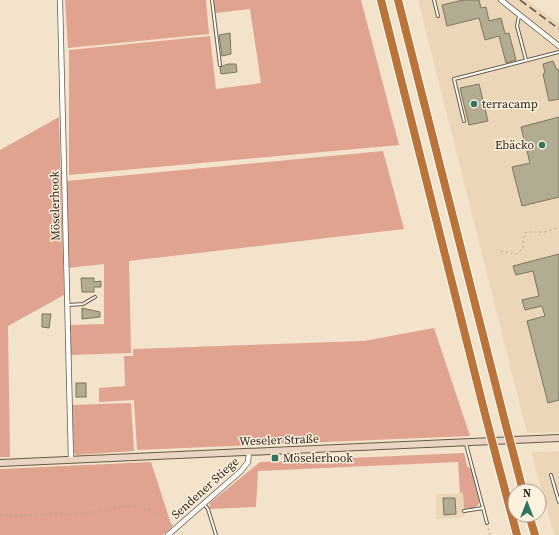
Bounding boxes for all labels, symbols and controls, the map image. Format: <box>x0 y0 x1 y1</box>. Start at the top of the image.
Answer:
place label: terracamp <box>482 96 538 112</box>
marker: terracamp <box>469 99 479 109</box>
place label: Ebäcko <box>495 137 534 153</box>
marker: Ebäcko <box>537 140 547 150</box>
street label: Möselerhook <box>46 171 64 241</box>
street label: Weseler Straße <box>239 431 319 449</box>
place label: Möselerhook <box>283 450 353 466</box>
street label: Sendener Stiege <box>168 453 242 523</box>
marker: Möselerhook <box>270 453 280 463</box>
north arrow <box>507 483 547 523</box>
text: N <box>523 486 531 501</box>

